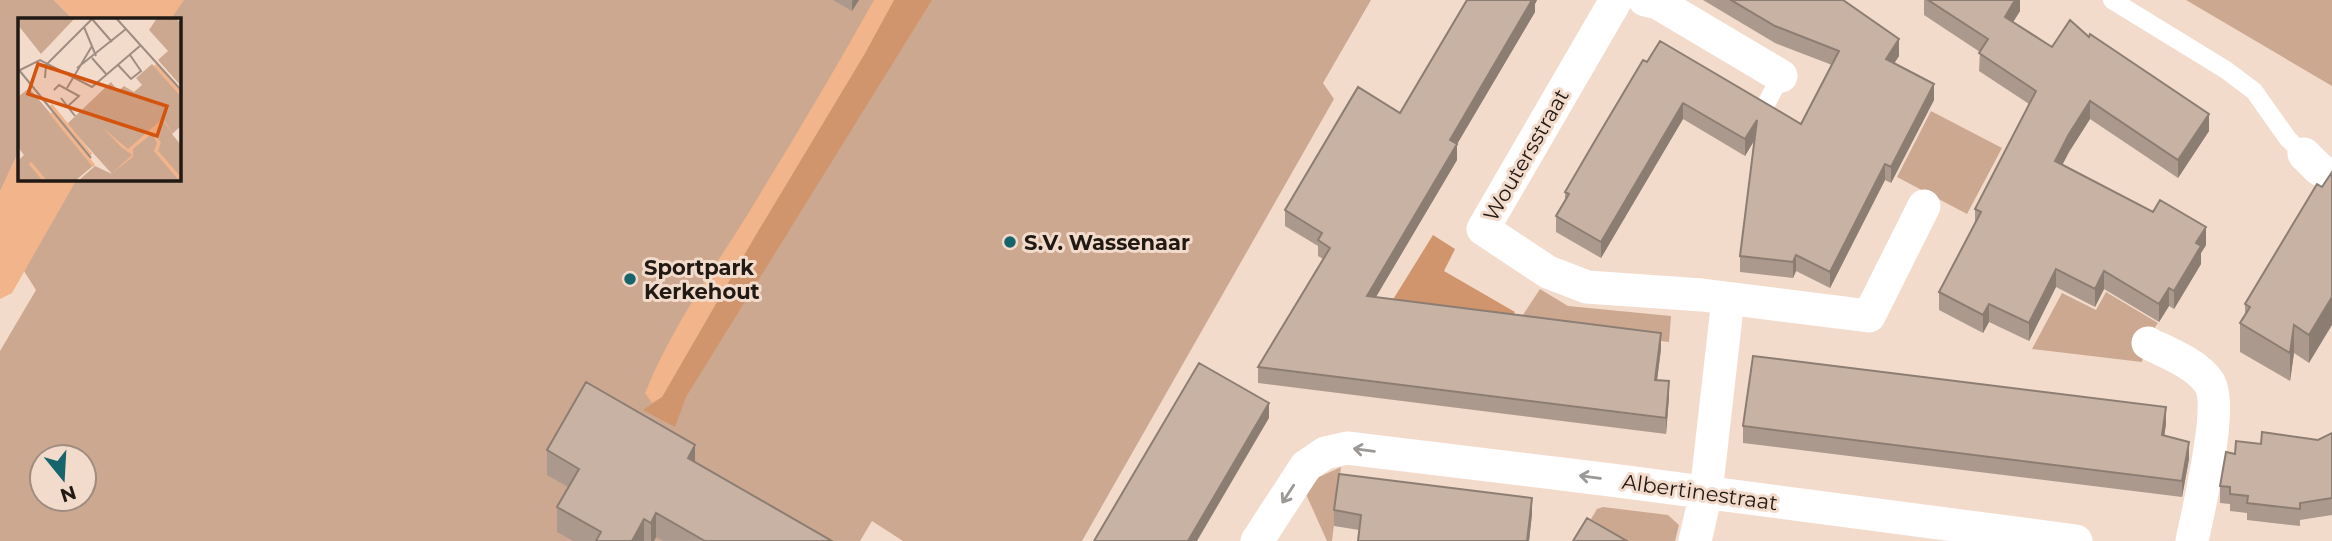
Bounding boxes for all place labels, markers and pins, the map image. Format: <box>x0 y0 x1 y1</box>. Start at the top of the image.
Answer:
place label: S.V. Wassenaar <box>1024 230 1190 255</box>
marker: S.V. Wassenaar <box>1002 234 1018 250</box>
place label: Sportpark Kerkehout <box>644 255 760 304</box>
marker: Sportpark Kerkehout <box>622 271 638 287</box>

